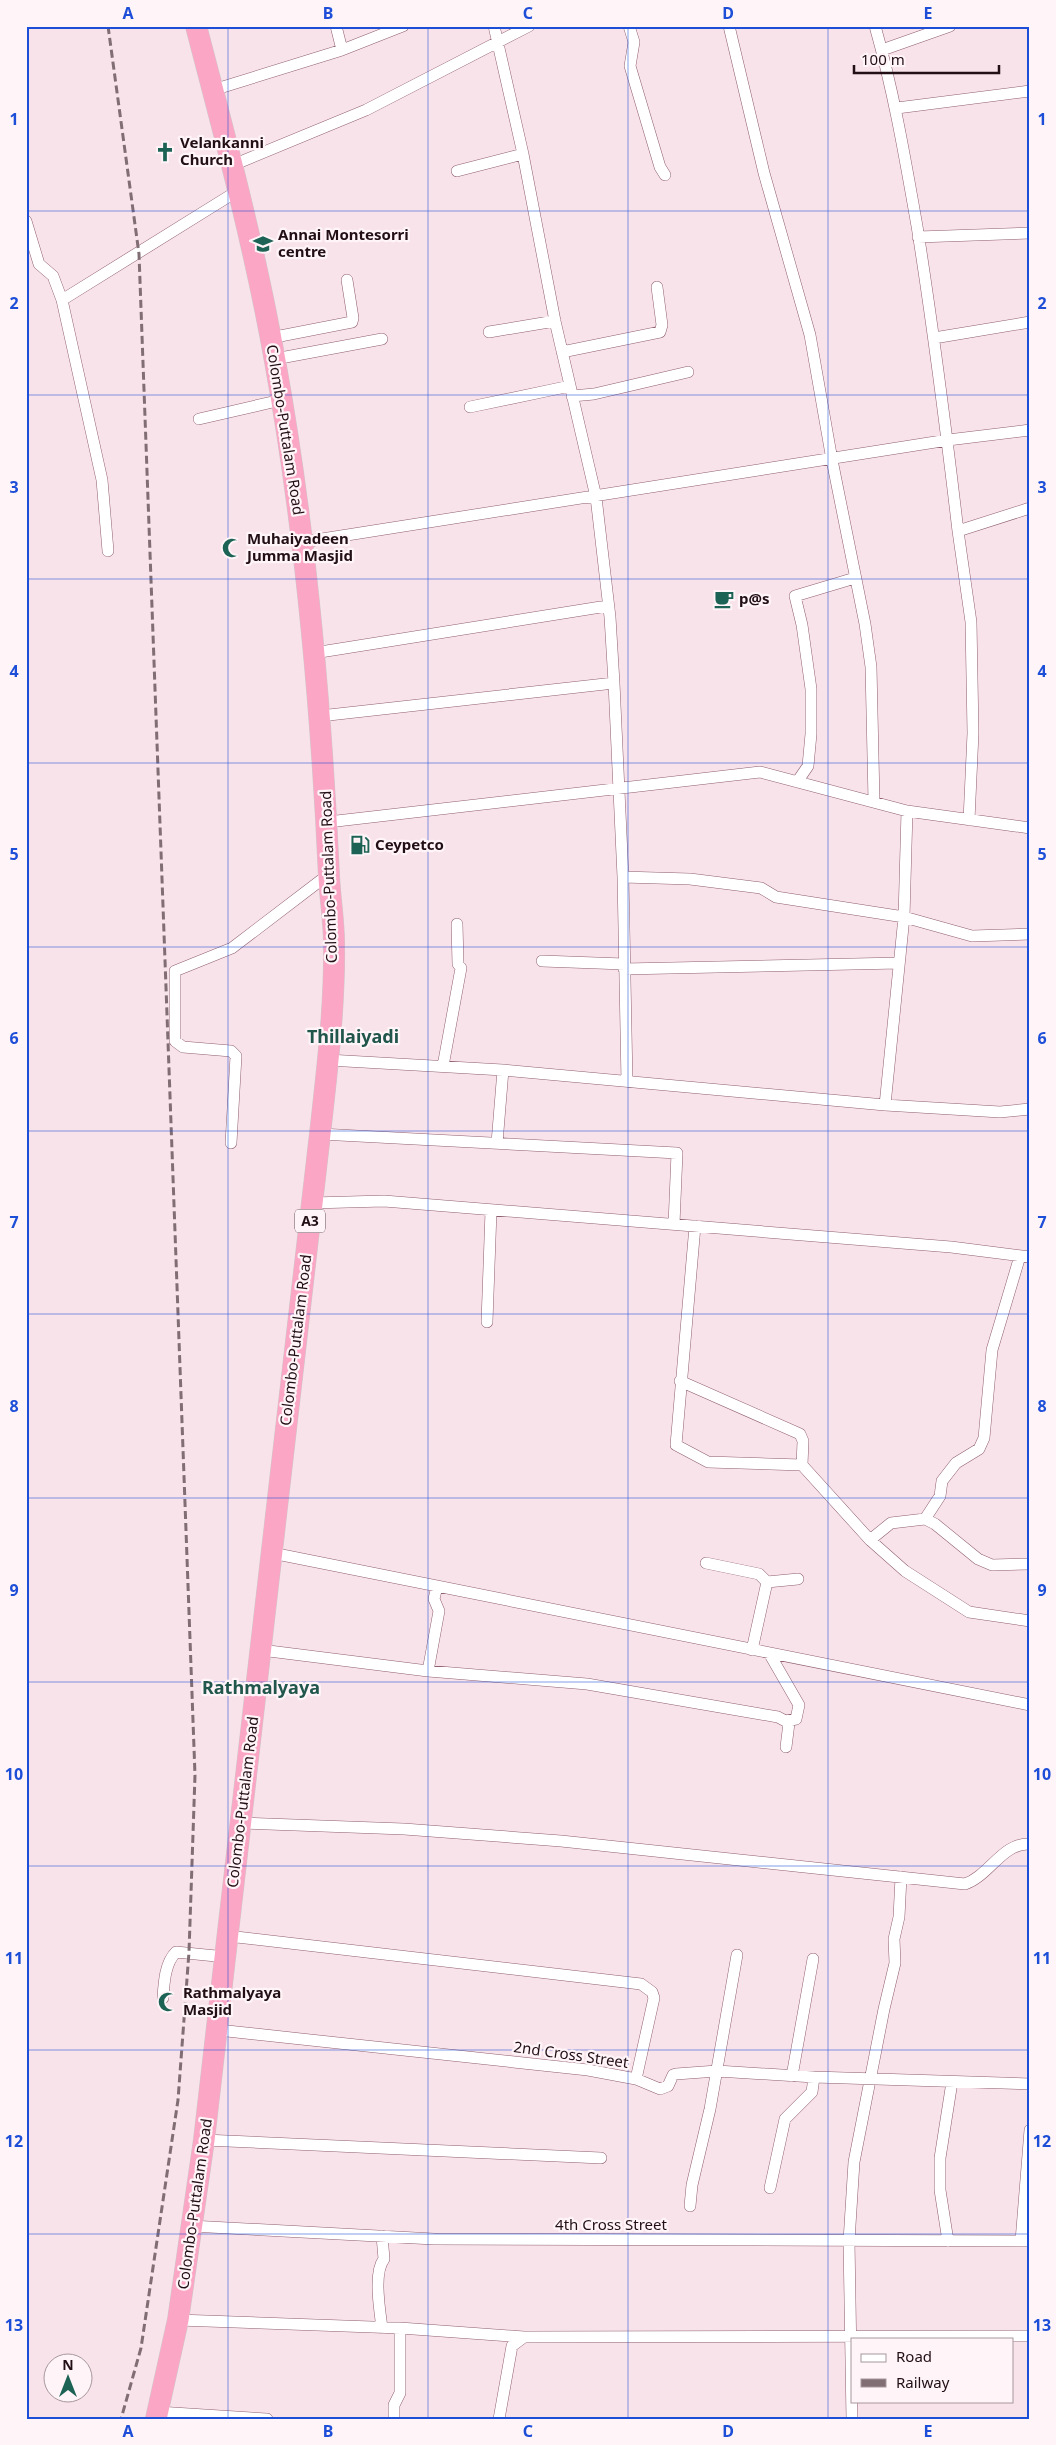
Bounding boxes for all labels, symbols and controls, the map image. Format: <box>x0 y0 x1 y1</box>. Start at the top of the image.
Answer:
text: A <box>122 2 134 24</box>
text: B <box>323 2 333 24</box>
text: C <box>523 2 533 24</box>
text: D <box>722 2 734 24</box>
text: E <box>924 2 933 24</box>
scale bar <box>854 42 998 74</box>
text: 100 m <box>861 49 905 69</box>
text: 1 <box>9 108 19 130</box>
text: 1 <box>1037 108 1047 130</box>
place label: Velankanni Church <box>180 132 264 169</box>
church icon: Velankanni Church <box>154 141 176 163</box>
place label: Annai Montesorri centre <box>278 224 409 261</box>
school or university icon: Annai Montesorri centre <box>252 233 274 255</box>
text: 2 <box>9 292 19 314</box>
text: 2 <box>1037 292 1047 314</box>
street label: Colombo-Puttalam Road <box>263 343 309 517</box>
text: 3 <box>9 476 19 498</box>
text: 3 <box>1037 476 1047 498</box>
place label: Muhaiyadeen Jumma Masjid <box>245 528 353 565</box>
mosque icon: Muhaiyadeen Jumma Masjid <box>221 537 243 559</box>
cafe icon: p@s <box>713 588 735 610</box>
place label: p@s <box>739 588 769 608</box>
text: 4 <box>9 660 19 682</box>
text: 4 <box>1037 660 1047 682</box>
street label: Colombo-Puttalam Road <box>315 790 341 964</box>
fuel station icon: Ceypetco <box>349 834 371 856</box>
place label: Ceypetco <box>375 834 444 854</box>
text: 5 <box>9 843 19 865</box>
text: 5 <box>1037 843 1047 865</box>
district label: Thillaiyadi <box>307 1024 399 1048</box>
text: 6 <box>9 1027 19 1049</box>
text: 6 <box>1037 1027 1047 1049</box>
road number: A3 <box>295 1210 325 1232</box>
text: 7 <box>9 1211 19 1233</box>
text: 7 <box>1037 1211 1047 1233</box>
street label: Colombo-Puttalam Road <box>275 1253 315 1427</box>
text: 8 <box>9 1395 19 1417</box>
text: 8 <box>1037 1395 1047 1417</box>
text: 9 <box>9 1579 19 1601</box>
text: 9 <box>1037 1579 1047 1601</box>
district label: Rathmalyaya <box>202 1675 320 1699</box>
street label: Colombo-Puttalam Road <box>222 1715 262 1889</box>
text: 10 <box>5 1763 23 1785</box>
text: 10 <box>1033 1763 1051 1785</box>
text: 11 <box>5 1947 23 1969</box>
text: 11 <box>1033 1947 1051 1969</box>
place label: Rathmalyaya Masjid <box>183 1982 281 2019</box>
mosque icon: Rathmalyaya Masjid <box>157 1991 179 2013</box>
street label: 2nd Cross Street <box>513 2036 630 2072</box>
street label: Colombo-Puttalam Road <box>172 2117 216 2291</box>
text: 12 <box>5 2130 23 2152</box>
text: 12 <box>1033 2130 1051 2152</box>
street label: 4th Cross Street <box>555 2214 667 2234</box>
text: 13 <box>5 2314 23 2336</box>
text: 13 <box>1033 2314 1051 2336</box>
legend <box>851 2338 1014 2402</box>
text: Road <box>896 2346 932 2366</box>
north arrow <box>42 2352 92 2402</box>
text: N <box>62 2355 74 2374</box>
text: Railway <box>896 2372 950 2392</box>
text: A <box>122 2420 134 2442</box>
text: B <box>323 2420 333 2442</box>
text: C <box>523 2420 533 2442</box>
text: D <box>722 2420 734 2442</box>
text: E <box>924 2420 933 2442</box>

